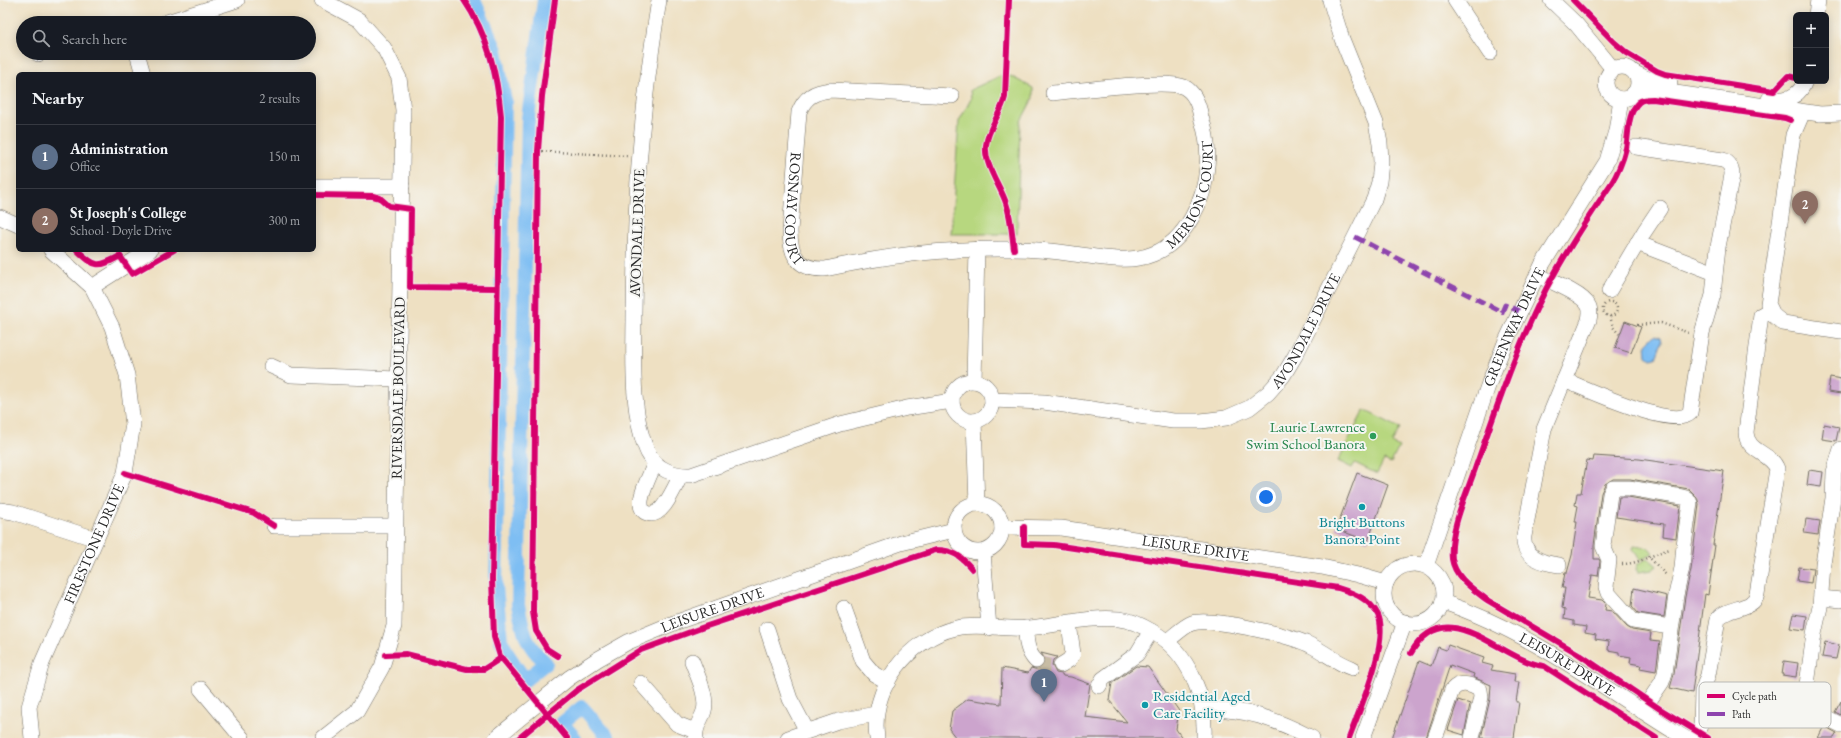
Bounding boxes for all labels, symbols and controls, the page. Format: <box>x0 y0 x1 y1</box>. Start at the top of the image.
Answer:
map controls <box>1793 12 1829 84</box>
button: + <box>1793 12 1829 48</box>
search box <box>16 16 316 60</box>
icon: search <box>30 27 52 49</box>
text: Search here <box>62 29 127 48</box>
button: − <box>1793 48 1829 84</box>
text: Nearby <box>32 87 84 109</box>
text: 2 results <box>259 90 300 107</box>
text: Administration <box>70 139 168 158</box>
street label: MERION COURT <box>1161 139 1217 253</box>
text: 1 <box>42 148 48 165</box>
text: 150 m <box>269 148 300 165</box>
street label: ROSNAY COURT <box>781 151 809 270</box>
text: Office <box>70 158 100 175</box>
street label: AVONDALE DRIVE <box>625 168 648 298</box>
pin: 2 <box>1792 191 1818 224</box>
text: St Joseph's College <box>70 203 186 222</box>
text: 2 <box>42 212 48 229</box>
text: 300 m <box>269 212 300 229</box>
text: School · Doyle Drive <box>70 222 172 239</box>
street label: GREENWAY DRIVE <box>1479 263 1549 389</box>
street label: AVONDALE DRIVE <box>1266 269 1344 393</box>
street label: RIVERSDALE BOULEVARD <box>386 297 409 479</box>
place label: Laurie Lawrence Swim School Banora <box>1246 417 1365 453</box>
marker: Laurie Lawrence Swim School Banora <box>1368 431 1378 441</box>
street label: FIRESTONE DRIVE <box>59 480 128 607</box>
your location <box>1256 487 1276 507</box>
marker: Bright Buttons Banora Point <box>1357 502 1367 512</box>
place label: Bright Buttons Banora Point <box>1319 512 1405 548</box>
street label: LEISURE DRIVE <box>1141 530 1251 565</box>
street label: LEISURE DRIVE <box>658 582 767 636</box>
street label: LEISURE DRIVE <box>1516 627 1619 700</box>
pin: 1 <box>1031 669 1057 702</box>
legend <box>1699 682 1831 728</box>
place label: Residential Aged Care Facility <box>1153 686 1251 722</box>
text: Cycle path <box>1732 689 1777 703</box>
marker: Residential Aged Care Facility <box>1140 700 1150 710</box>
text: Path <box>1732 707 1751 721</box>

